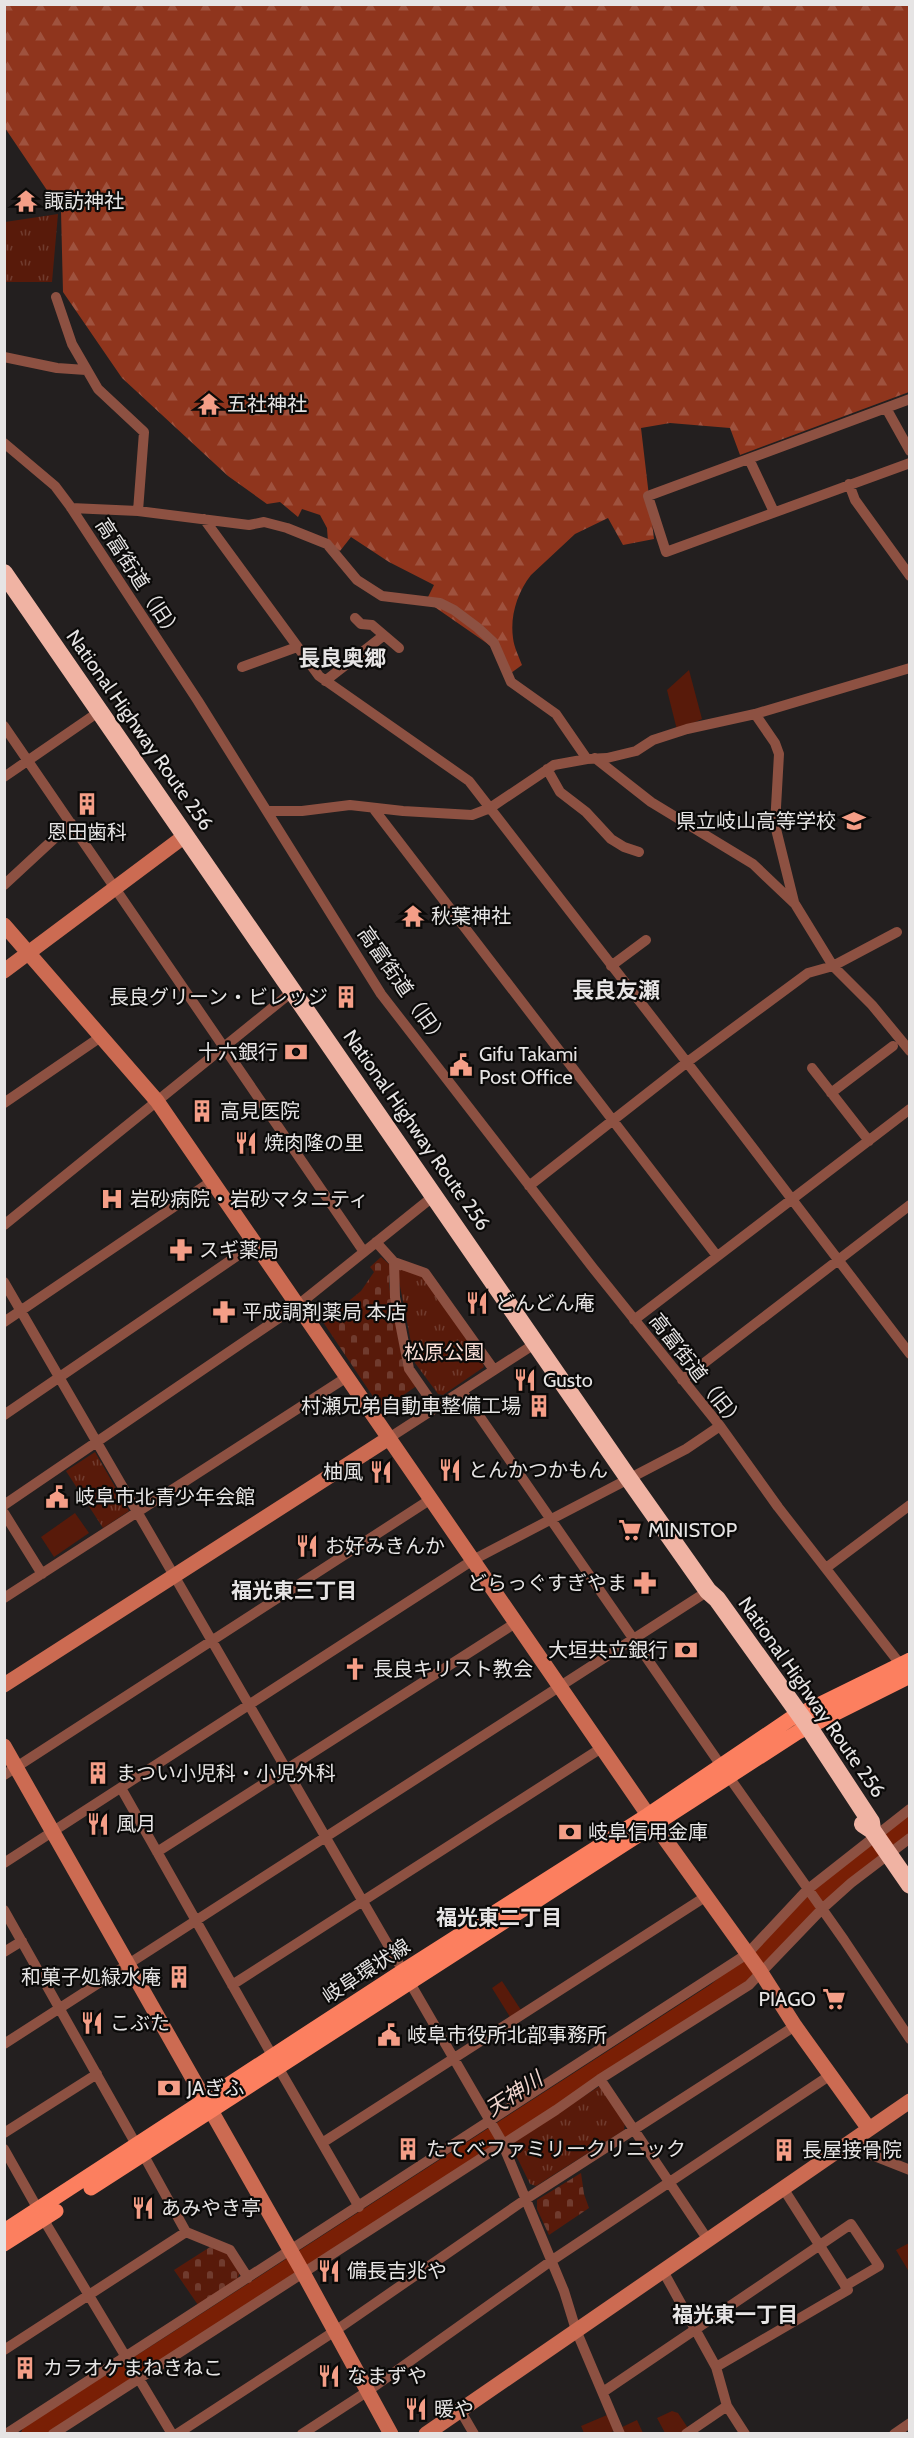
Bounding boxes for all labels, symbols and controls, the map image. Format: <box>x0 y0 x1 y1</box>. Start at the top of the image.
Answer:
temple icon: 諏訪神社 <box>13 188 39 214</box>
place label: 諏訪神社 <box>44 189 124 213</box>
temple icon: 五社神社 <box>196 391 222 417</box>
place label: 五社神社 <box>227 392 307 416</box>
street label: 高富街道（旧） <box>91 514 187 644</box>
street label: National Highway Route 256 <box>61 625 219 835</box>
district label: 長良奥郷 <box>298 645 386 672</box>
building icon: 恩田歯科 <box>74 791 100 817</box>
school or university icon: 県立岐山高等学校 <box>841 808 867 834</box>
place label: 県立岐山高等学校 <box>676 809 836 833</box>
place label: 恩田歯科 <box>47 820 127 844</box>
temple icon: 秋葉神社 <box>400 903 426 929</box>
place label: 秋葉神社 <box>431 904 511 928</box>
street label: 高富街道（旧） <box>353 922 453 1050</box>
district label: 長良友瀬 <box>572 977 660 1004</box>
building icon: 長良グリーン・ビレッジ <box>333 984 359 1010</box>
place label: 長良グリーン・ビレッジ <box>109 985 328 1009</box>
street label: National Highway Route 256 <box>338 1025 496 1235</box>
bank icon: 十六銀行 <box>283 1039 309 1065</box>
place label: 十六銀行 <box>198 1040 278 1064</box>
place label: Gifu Takami Post Office <box>479 1042 577 1089</box>
public building icon: Gifu Takami Post Office <box>448 1052 474 1078</box>
building icon: 高見医院 <box>189 1098 215 1124</box>
place label: 高見医院 <box>220 1099 300 1123</box>
restaurant icon: 焼肉隆の里 <box>233 1130 259 1156</box>
place label: 焼肉隆の里 <box>264 1131 364 1155</box>
hospital icon: 岩砂病院・岩砂マタニティ <box>99 1186 125 1212</box>
place label: 岩砂病院・岩砂マタニティ <box>130 1187 369 1211</box>
pharmacy icon: スギ薬局 <box>168 1237 194 1263</box>
place label: スギ薬局 <box>199 1238 279 1262</box>
restaurant icon: どんどん庵 <box>464 1290 490 1316</box>
place label: どんどん庵 <box>495 1291 594 1315</box>
pharmacy icon: 平成調剤薬局 本店 <box>211 1299 237 1325</box>
place label: 平成調剤薬局 本店 <box>242 1300 407 1324</box>
street label: 高富街道（旧） <box>644 1308 750 1434</box>
park label: 松原公園 <box>404 1340 484 1364</box>
restaurant icon: Gusto <box>512 1367 538 1393</box>
place label: Gusto <box>543 1368 593 1392</box>
building icon: 村瀬兄弟自動車整備工場 <box>526 1393 552 1419</box>
place label: 村瀬兄弟自動車整備工場 <box>301 1394 521 1418</box>
restaurant icon: とんかつかもん <box>437 1457 463 1483</box>
place label: とんかつかもん <box>468 1458 608 1482</box>
restaurant icon: 柚風 <box>368 1459 394 1485</box>
place label: 柚風 <box>323 1460 363 1484</box>
public building icon: 岐阜市北青少年会館 <box>44 1484 70 1510</box>
place label: 岐阜市北青少年会館 <box>75 1485 255 1509</box>
supermarket icon: MINISTOP <box>617 1517 643 1543</box>
place label: MINISTOP <box>648 1518 737 1542</box>
restaurant icon: お好みきんか <box>294 1533 320 1559</box>
place label: お好みきんか <box>325 1534 445 1558</box>
pharmacy icon: どらっぐすぎやま <box>632 1570 658 1596</box>
place label: どらっぐすぎやま <box>467 1571 627 1595</box>
district label: 福光東三丁目 <box>231 1578 357 1603</box>
street label: National Highway Route 256 <box>733 1592 891 1802</box>
bank icon: 大垣共立銀行 <box>673 1637 699 1663</box>
place label: 大垣共立銀行 <box>548 1638 668 1662</box>
church icon: 長良キリスト教会 <box>342 1656 368 1682</box>
place label: 長良キリスト教会 <box>373 1657 533 1681</box>
building icon: まつい小児科・小児外科 <box>85 1760 111 1786</box>
place label: まつい小児科・小児外科 <box>116 1761 336 1785</box>
restaurant icon: 風月 <box>85 1811 111 1837</box>
place label: 風月 <box>116 1812 156 1836</box>
bank icon: 岐阜信用金庫 <box>557 1819 583 1845</box>
place label: 岐阜信用金庫 <box>588 1820 708 1844</box>
district label: 福光東二丁目 <box>436 1905 562 1930</box>
street label: 岐阜環状線 <box>318 1934 414 2008</box>
building icon: 和菓子処緑水庵 <box>166 1964 192 1990</box>
place label: 和菓子処緑水庵 <box>21 1965 161 1989</box>
supermarket icon: PIAGO <box>821 1986 847 2012</box>
place label: PIAGO <box>759 1987 816 2011</box>
restaurant icon: こぶた <box>79 2010 105 2036</box>
place label: こぶた <box>110 2011 170 2035</box>
public building icon: 岐阜市役所北部事務所 <box>376 2022 402 2048</box>
place label: 岐阜市役所北部事務所 <box>407 2023 607 2047</box>
water label: 天神川 <box>481 2065 549 2121</box>
bank icon: JAぎふ <box>156 2075 182 2101</box>
place label: JAぎふ <box>186 2076 244 2100</box>
building icon: たてべファミリークリニック <box>395 2136 421 2162</box>
place label: たてべファミリークリニック <box>426 2137 686 2161</box>
building icon: 長屋接骨院 <box>771 2137 797 2163</box>
place label: 長屋接骨院 <box>802 2138 902 2162</box>
restaurant icon: あみやき亭 <box>130 2195 156 2221</box>
place label: あみやき亭 <box>161 2196 261 2220</box>
restaurant icon: 備長吉兆や <box>316 2258 342 2284</box>
place label: 備長吉兆や <box>347 2259 447 2283</box>
district label: 福光東一丁目 <box>672 2302 798 2327</box>
building icon: カラオケまねきねこ <box>12 2355 38 2381</box>
place label: カラオケまねきねこ <box>43 2356 223 2380</box>
restaurant icon: なまずや <box>316 2363 342 2389</box>
place label: なまずや <box>347 2364 427 2388</box>
restaurant icon: 暖や <box>403 2396 429 2422</box>
place label: 暖や <box>434 2397 474 2421</box>

